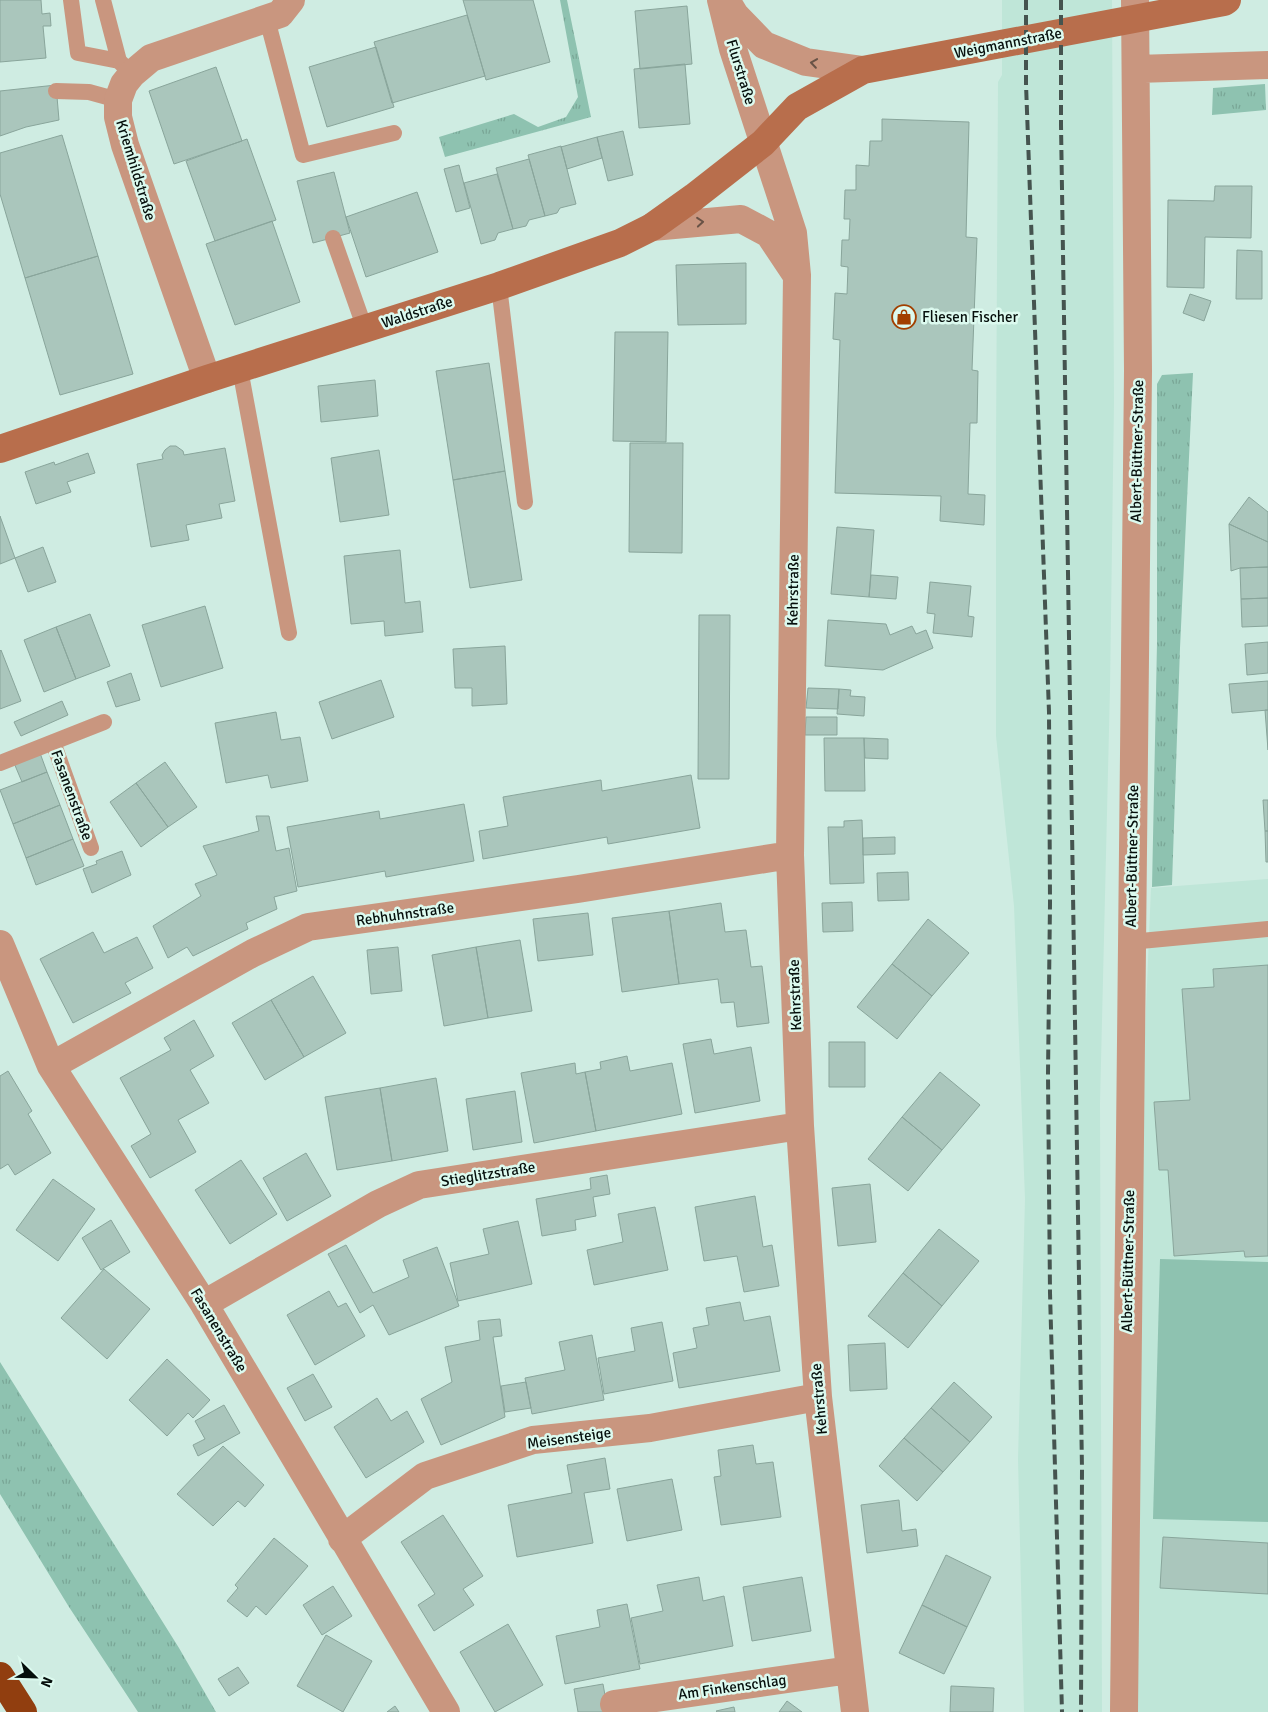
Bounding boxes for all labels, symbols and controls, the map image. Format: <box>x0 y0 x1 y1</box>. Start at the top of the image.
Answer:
street label: Weigmannstraße <box>953 24 1063 62</box>
street label: Flurstraße <box>723 37 759 107</box>
one-way arrow <box>810 59 819 69</box>
street label: Kriemhildstraße <box>112 117 160 223</box>
one-way arrow <box>697 217 705 228</box>
street label: Waldstraße <box>379 292 455 332</box>
shop icon: Fliesen Fischer <box>891 304 917 330</box>
place label: Fliesen Fischer <box>922 308 1018 326</box>
street label: Albert-Büttner-Straße <box>1127 379 1147 523</box>
street label: Kehrstraße <box>783 554 803 626</box>
street label: Fasanenstraße <box>47 747 97 843</box>
street label: Albert-Büttner-Straße <box>1122 784 1142 928</box>
street label: Rebhuhnstraße <box>355 898 455 930</box>
street label: Kehrstraße <box>785 959 805 1031</box>
street label: Stieglitzstraße <box>439 1158 537 1190</box>
street label: Albert-Büttner-Straße <box>1118 1189 1138 1333</box>
street label: Fasanenstraße <box>187 1285 251 1375</box>
street label: Kehrstraße <box>807 1363 831 1435</box>
street label: Meisensteige <box>526 1423 612 1453</box>
north arrow <box>10 1652 60 1702</box>
street label: Am Finkenschlag <box>677 1670 787 1704</box>
text: N <box>37 1674 56 1690</box>

